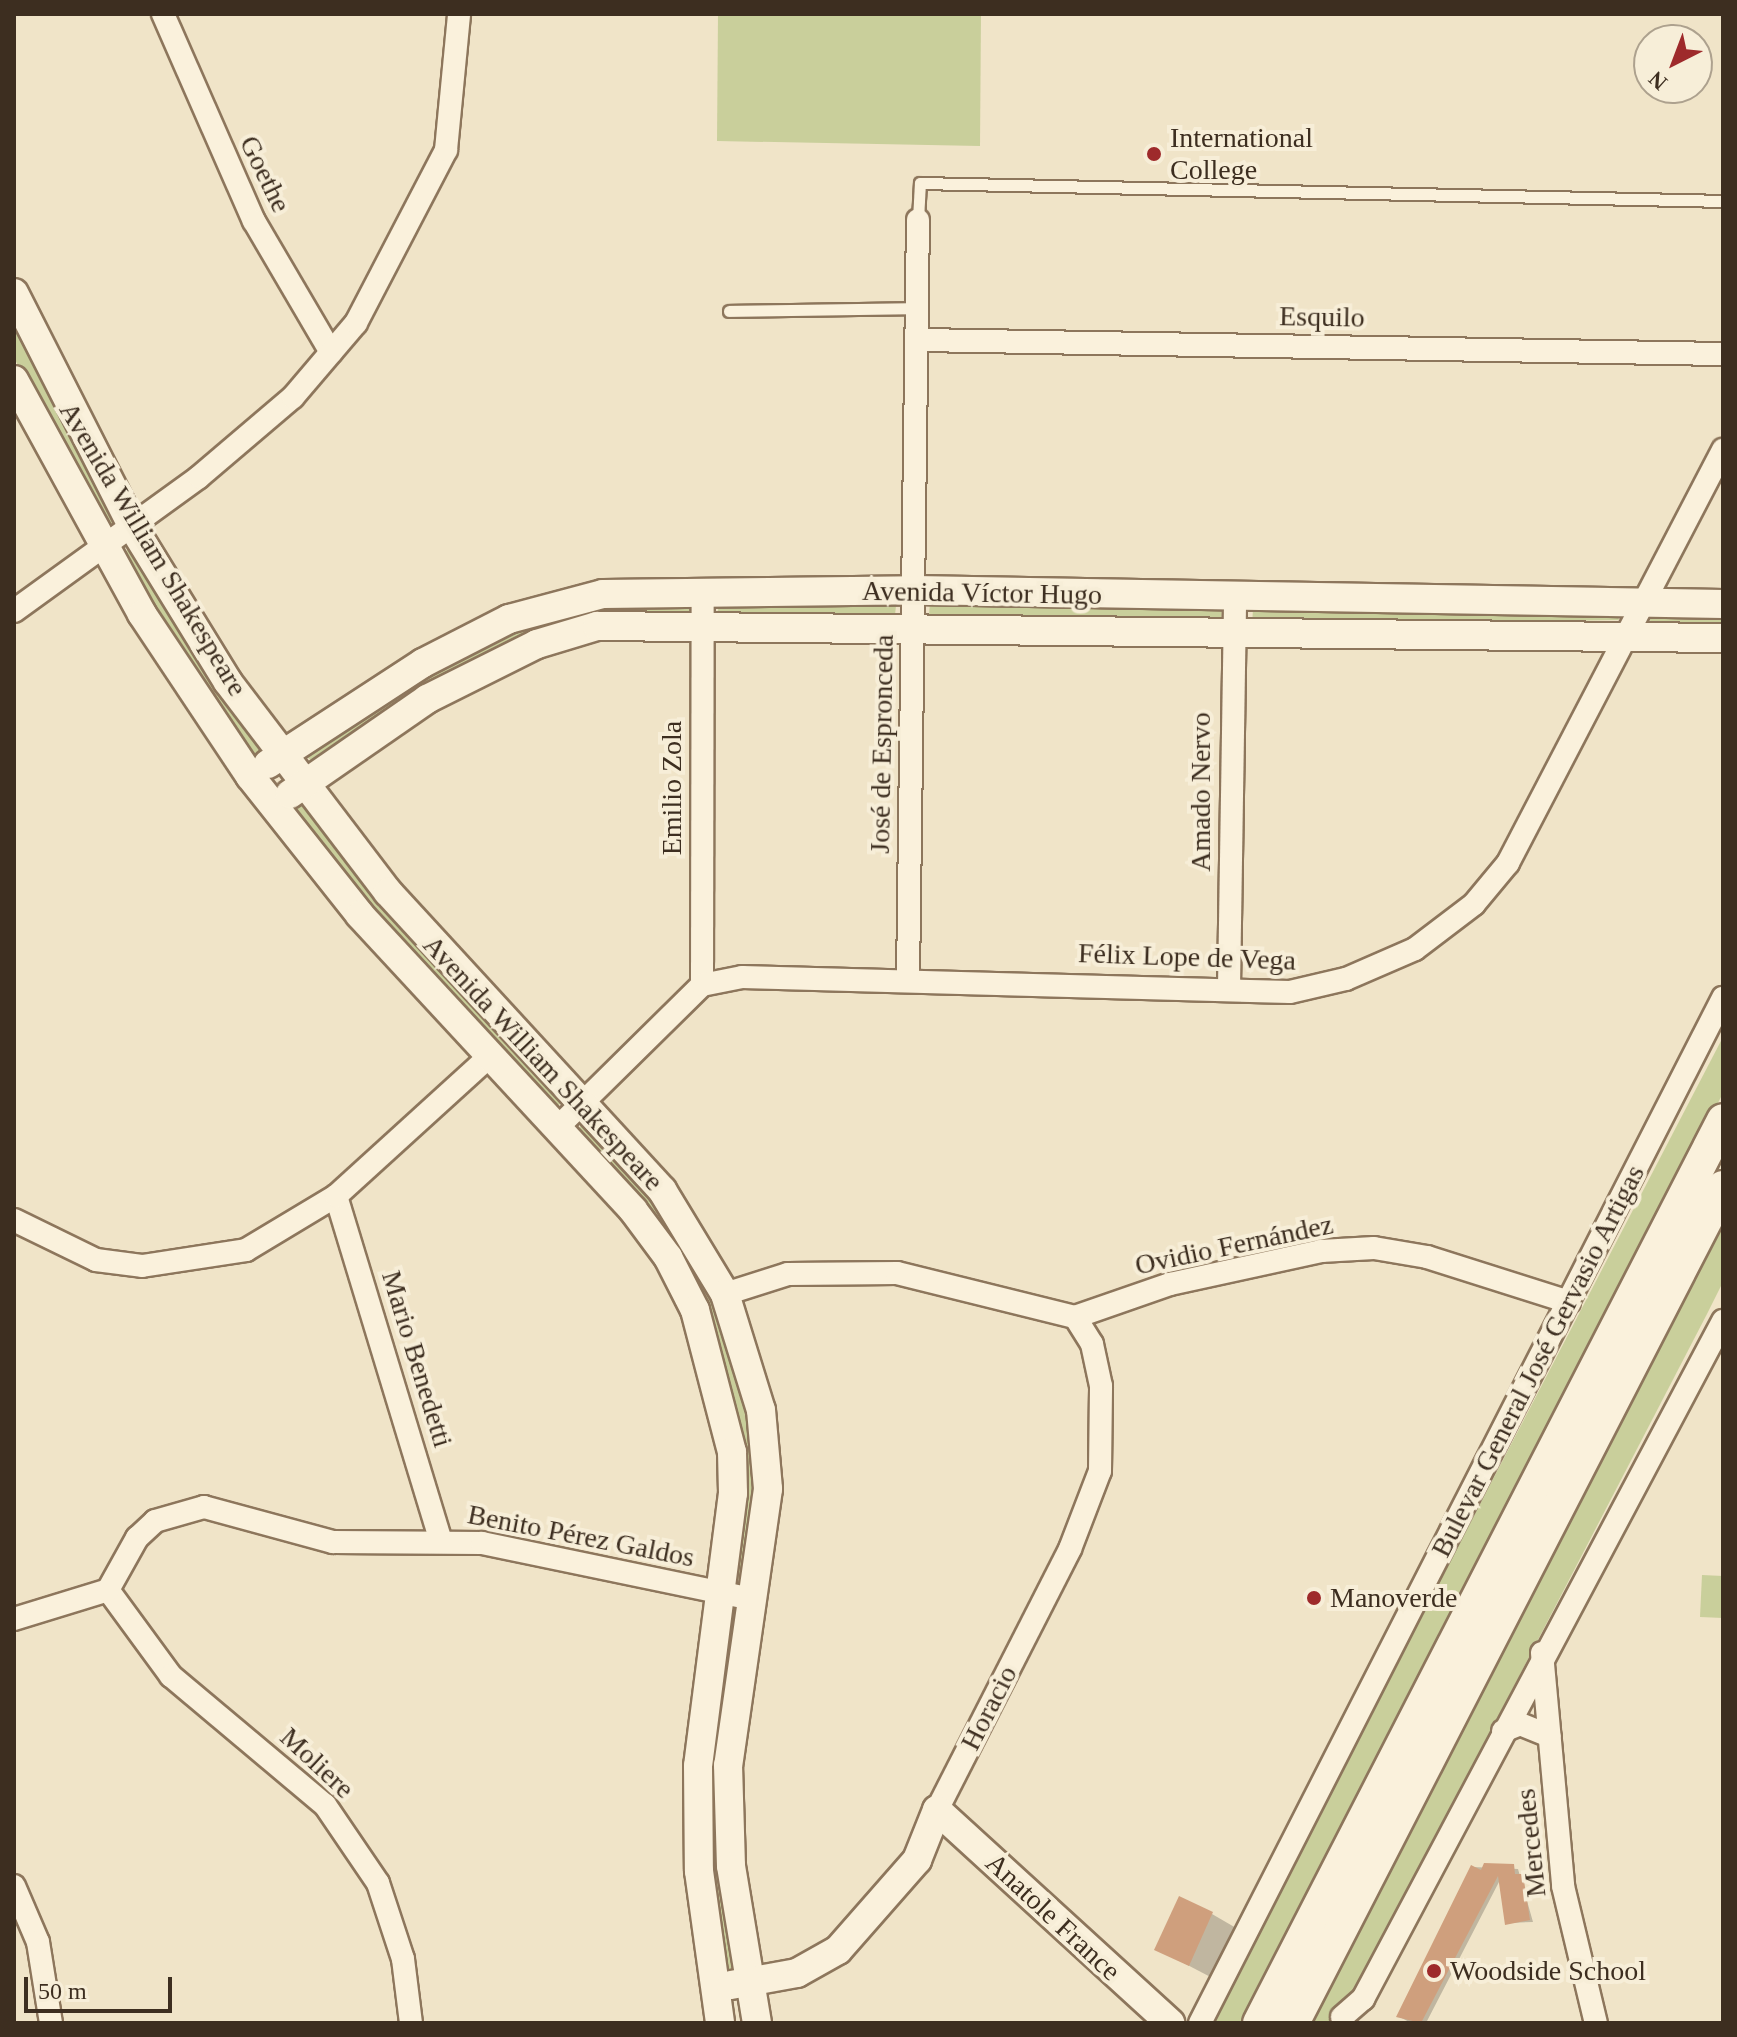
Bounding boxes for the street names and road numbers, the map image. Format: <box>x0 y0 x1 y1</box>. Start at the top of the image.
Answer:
street label: Goethe <box>232 130 298 218</box>
street label: Esquilo <box>1279 299 1365 335</box>
street label: Avenida William Shakespeare <box>52 396 254 702</box>
street label: Avenida Víctor Hugo <box>861 574 1103 612</box>
street label: José de Espronceda <box>863 634 901 854</box>
street label: Amado Nervo <box>1184 712 1218 872</box>
street label: Emilio Zola <box>655 721 689 855</box>
street label: Avenida William Shakespeare <box>416 928 670 1198</box>
street label: Félix Lope de Vega <box>1077 936 1297 978</box>
street label: Bulevar General José Gervasio Artigas <box>1424 1159 1652 1563</box>
street label: Ovidio Fernández <box>1132 1208 1336 1282</box>
street label: Mario Benedetti <box>374 1267 460 1451</box>
street label: Benito Pérez Galdos <box>465 1498 697 1574</box>
street label: Horacio <box>954 1660 1024 1756</box>
street label: Moliere <box>273 1720 361 1806</box>
street label: Mercedes <box>1509 1787 1553 1899</box>
street label: Anatole France <box>979 1846 1127 1988</box>

